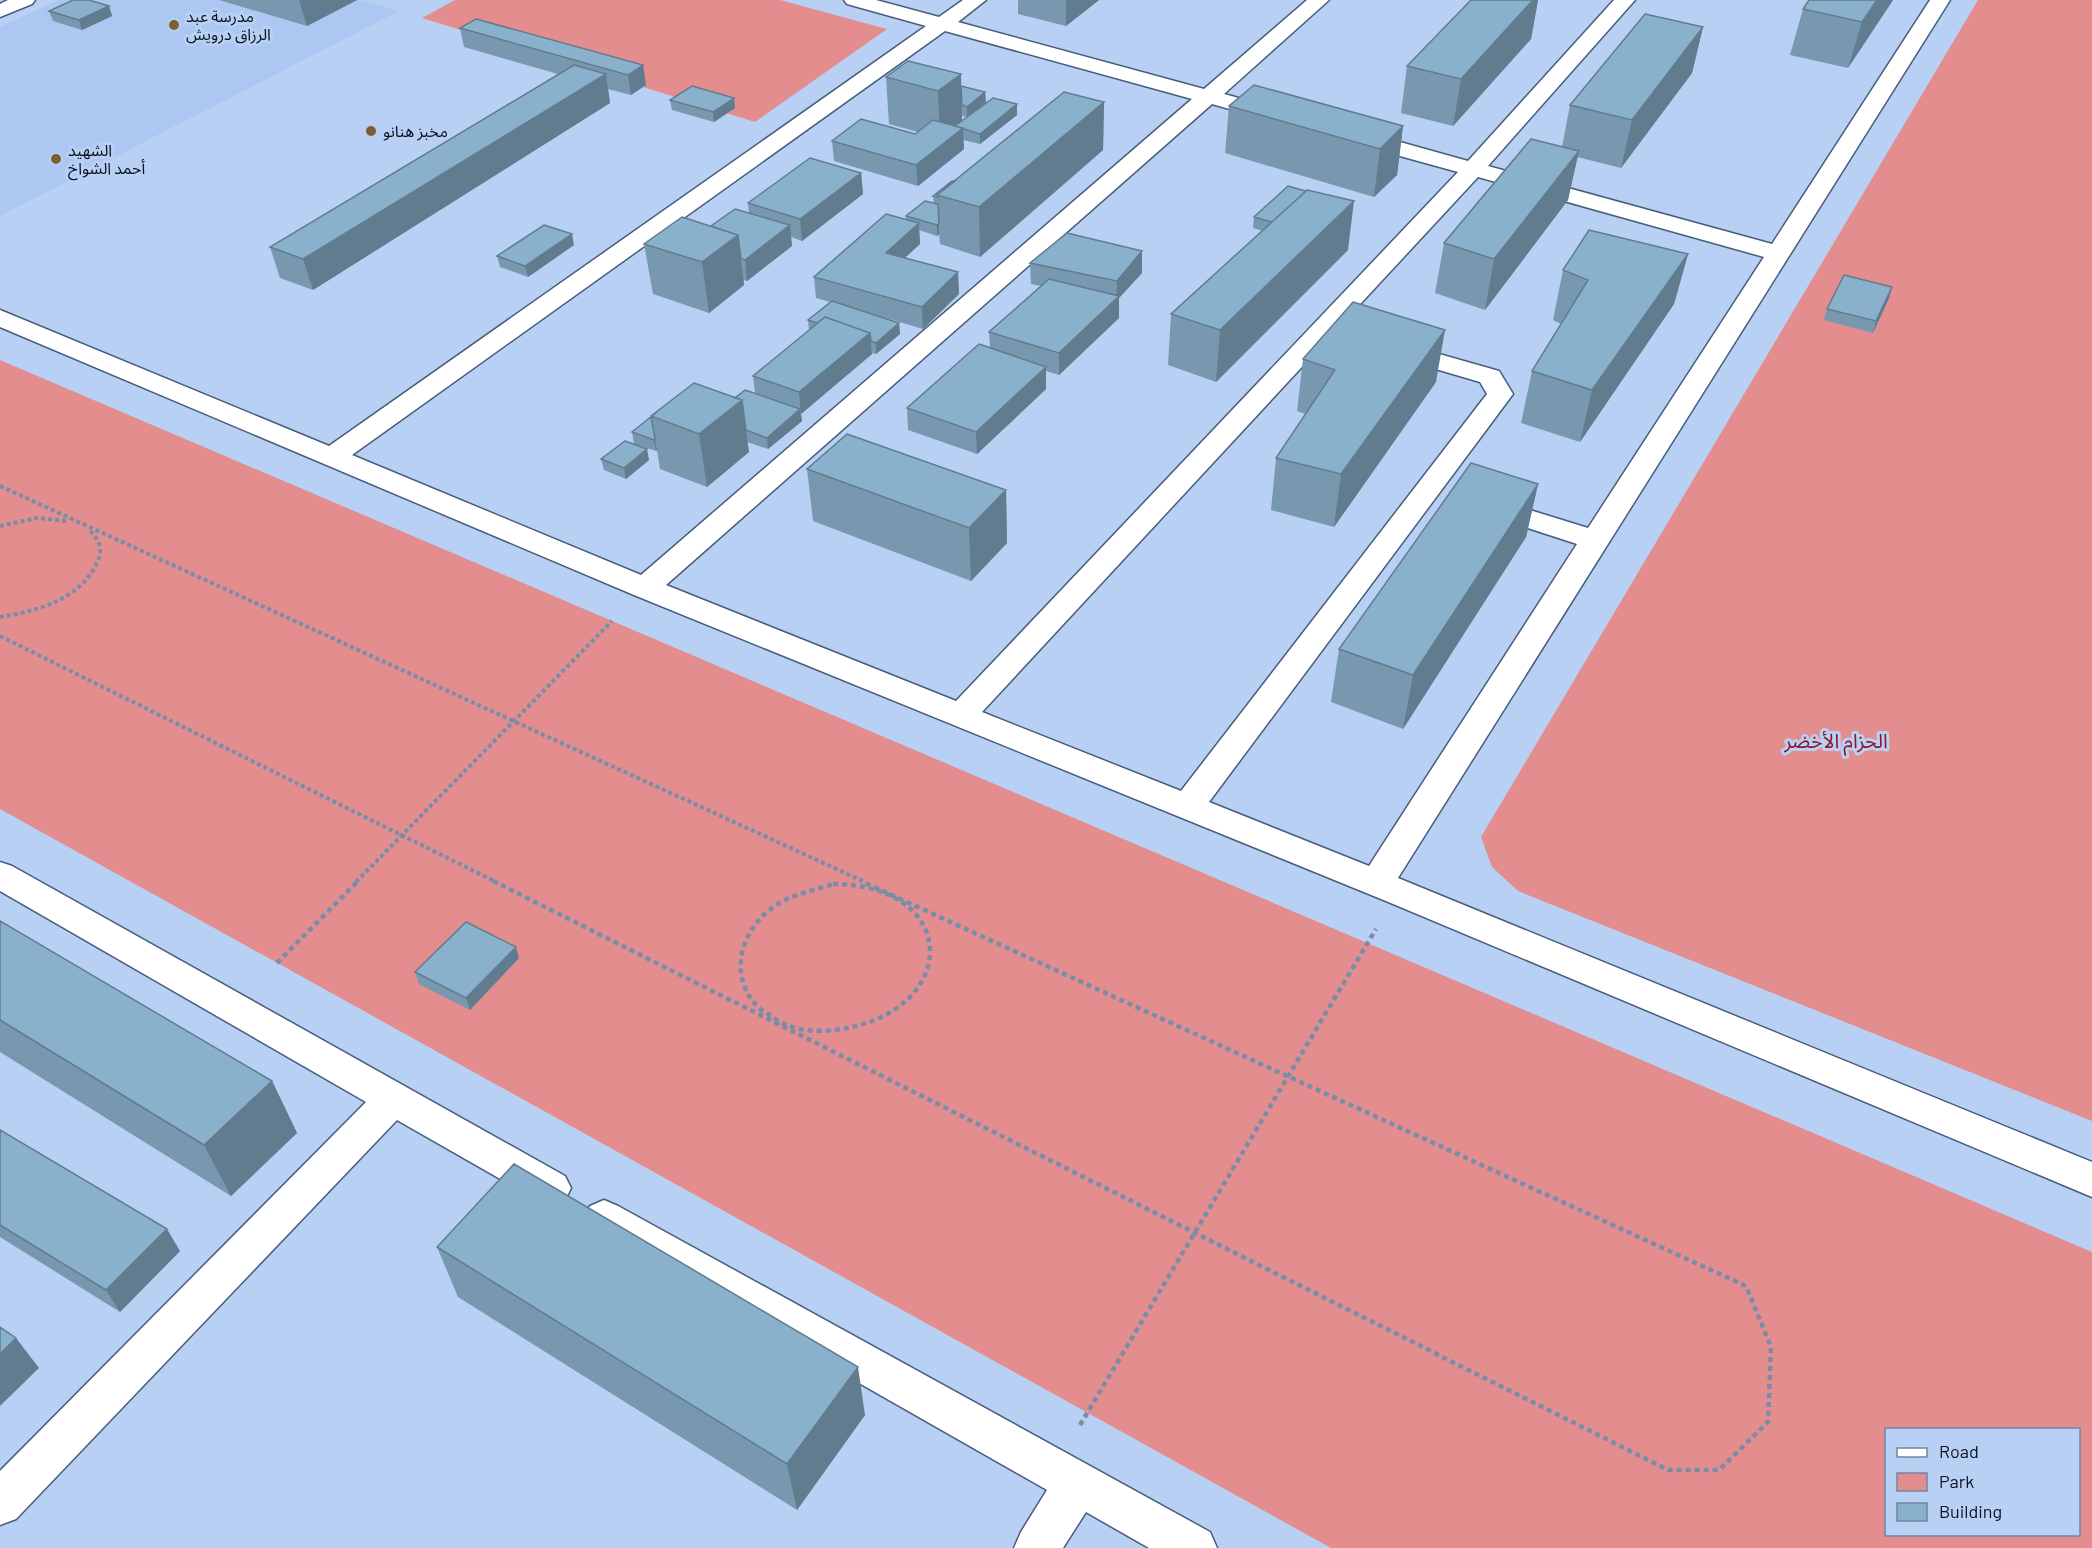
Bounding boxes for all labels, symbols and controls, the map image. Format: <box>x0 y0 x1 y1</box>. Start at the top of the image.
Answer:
place label: مدرسة عبد الرزاق درويش <box>186 6 271 44</box>
marker: مدرسة عبد الرزاق درويش <box>167 18 181 32</box>
place label: مخبز هنانو <box>383 121 448 141</box>
marker: مخبز هنانو <box>364 124 378 138</box>
place label: الشهيد أحمد الشواخ <box>68 140 145 181</box>
marker: الشهيد أحمد الشواخ <box>49 152 63 166</box>
park label: الحزام الأخضر <box>1783 728 1888 756</box>
legend <box>1885 1428 2080 1536</box>
text: Road <box>1939 1440 1979 1462</box>
text: Park <box>1939 1470 1974 1492</box>
text: Building <box>1939 1500 2002 1522</box>

